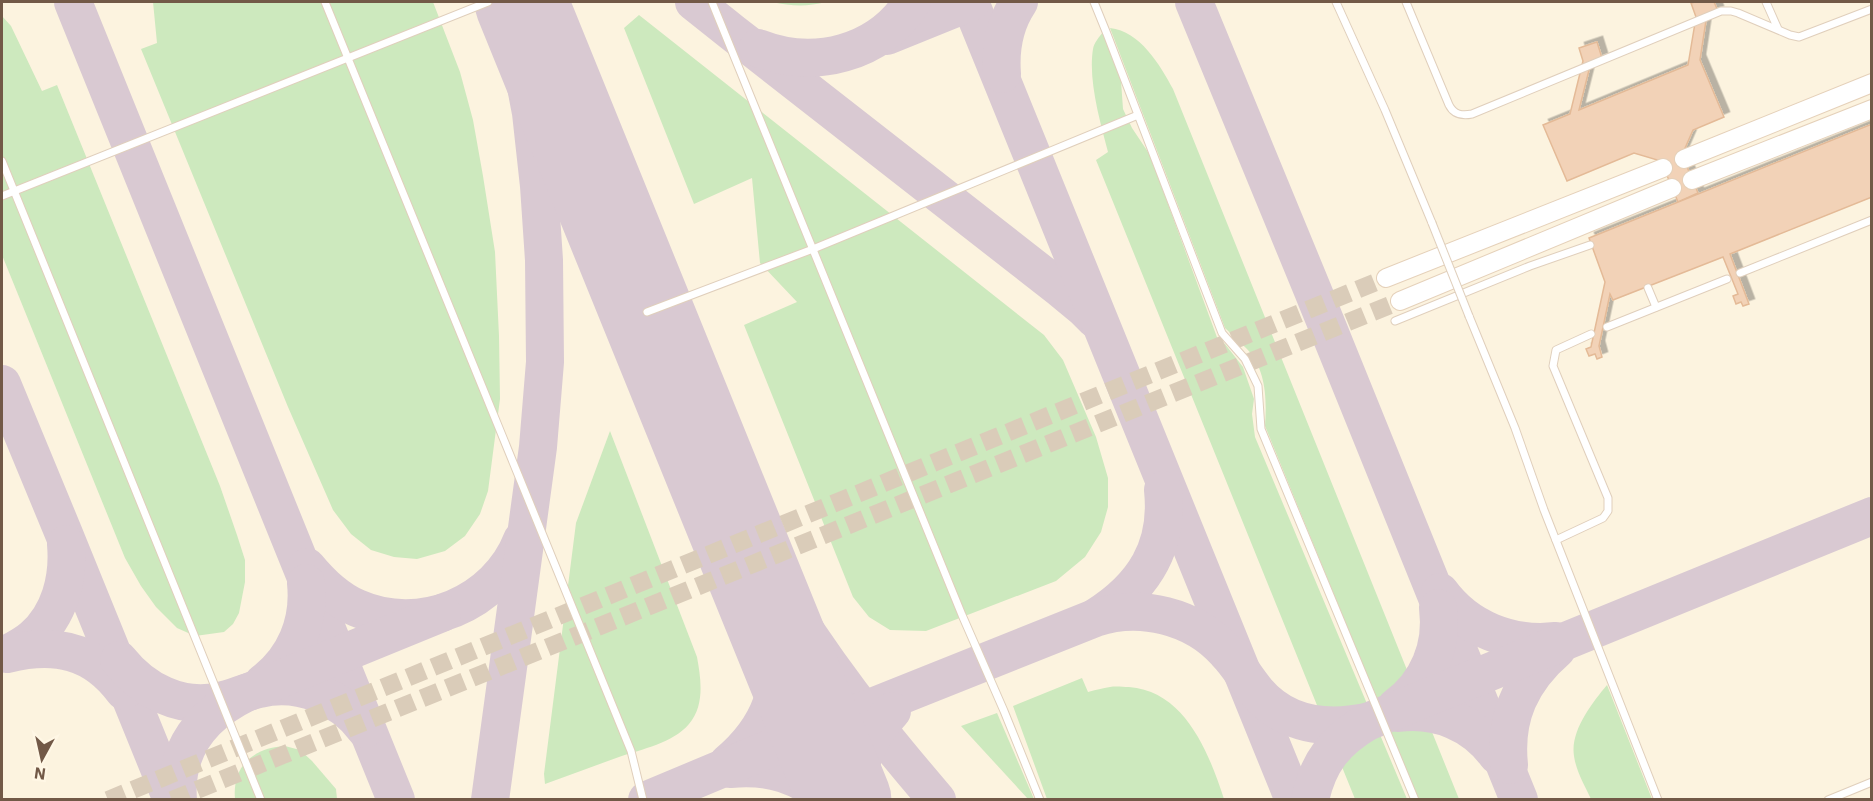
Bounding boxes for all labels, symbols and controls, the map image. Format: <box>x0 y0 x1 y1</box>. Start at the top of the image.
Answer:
north arrow <box>12 729 72 789</box>
text: N <box>33 763 47 785</box>

